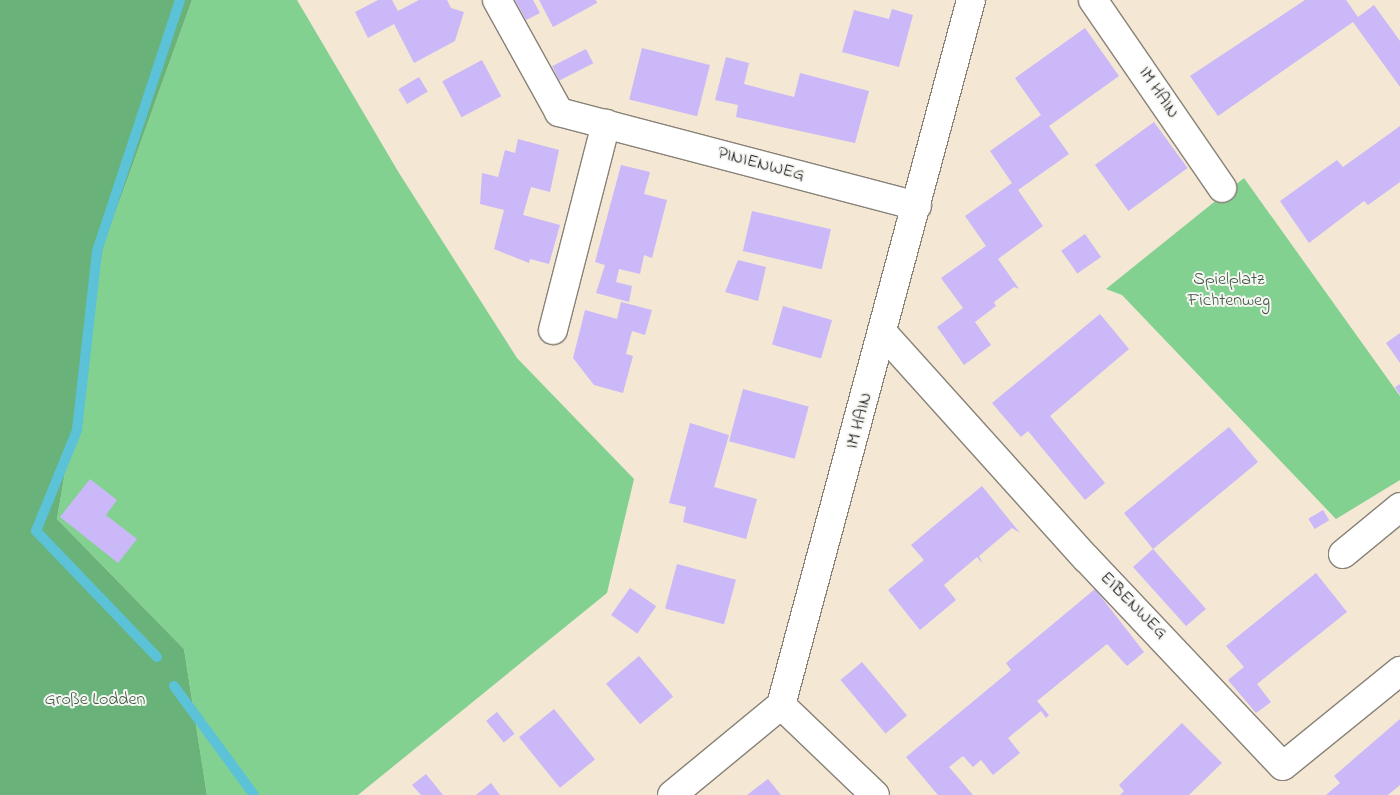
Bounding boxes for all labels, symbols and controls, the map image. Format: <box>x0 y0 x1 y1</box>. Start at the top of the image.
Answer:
street label: IM HAIN <box>1133 63 1183 123</box>
street label: PINIENWEG <box>715 143 807 187</box>
park label: Spielplatz Fichtenweg <box>1188 270 1270 312</box>
street label: IM HAIN <box>842 390 878 452</box>
street label: EIBENWEG <box>1095 568 1171 644</box>
park label: Große Lodden <box>45 689 145 711</box>

